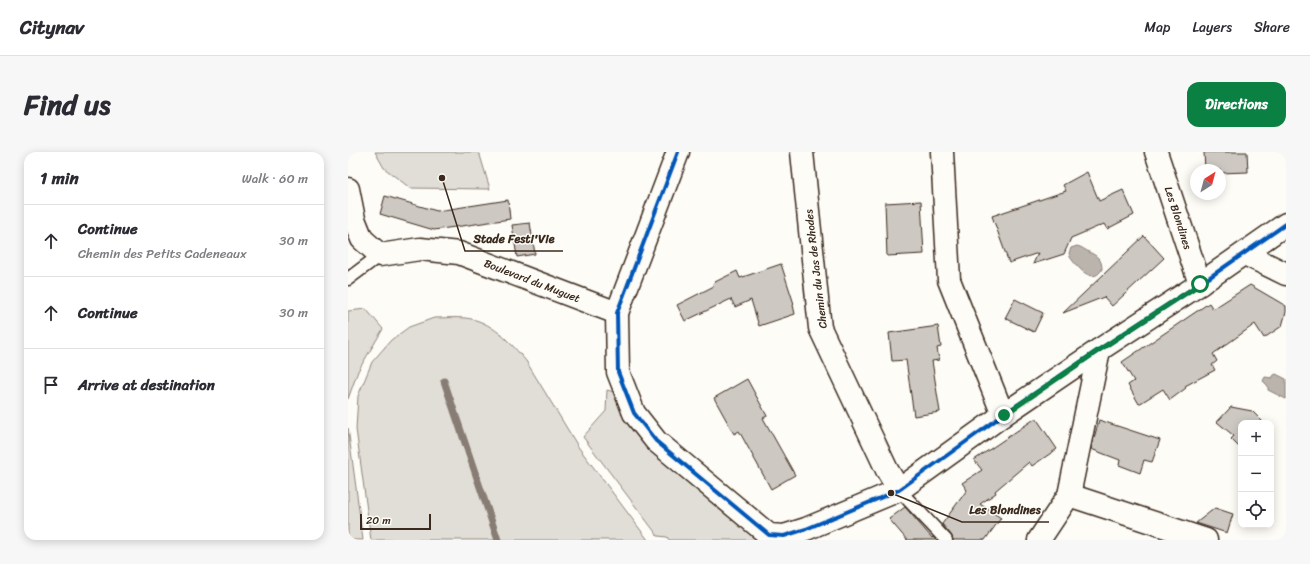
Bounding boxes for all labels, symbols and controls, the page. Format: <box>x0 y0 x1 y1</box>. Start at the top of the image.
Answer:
text: Citynav <box>20 11 84 44</box>
text: Map <box>1145 15 1170 40</box>
text: Layers <box>1192 15 1232 40</box>
text: Share <box>1254 15 1290 40</box>
text: Find us <box>24 80 111 129</box>
button: Directions <box>1187 82 1286 127</box>
text: 1 min <box>40 163 79 193</box>
north arrow <box>1190 164 1226 200</box>
text: Walk · 60 m <box>242 167 308 190</box>
street label: Les Blondines <box>1159 184 1197 252</box>
street label: Chemin du Jas de Rhodes <box>799 208 833 330</box>
text: Continue <box>78 216 138 242</box>
callout: Stade Festi'Vie <box>465 227 563 251</box>
text: Stade Festi'Vie <box>473 228 555 250</box>
text: 30 m <box>279 229 308 252</box>
icon: ahead <box>40 230 62 252</box>
text: Chemin des Petits Cadeneaux <box>78 242 247 265</box>
street label: Boulevard du Muguet <box>481 254 583 308</box>
route start <box>1191 275 1209 293</box>
text: Continue <box>78 300 138 326</box>
text: 30 m <box>279 301 308 324</box>
icon: ahead <box>40 302 62 324</box>
text: Arrive at destination <box>78 372 215 398</box>
icon: arrive <box>40 374 62 396</box>
route end <box>995 406 1013 424</box>
map controls <box>1238 420 1274 528</box>
button: + <box>1238 420 1274 456</box>
button: − <box>1238 456 1274 492</box>
button: locate <box>1238 492 1274 528</box>
callout: Les Blondines <box>962 498 1049 522</box>
text: Les Blondines <box>969 499 1042 521</box>
text: 20 m <box>366 511 391 530</box>
scale bar <box>360 512 431 531</box>

